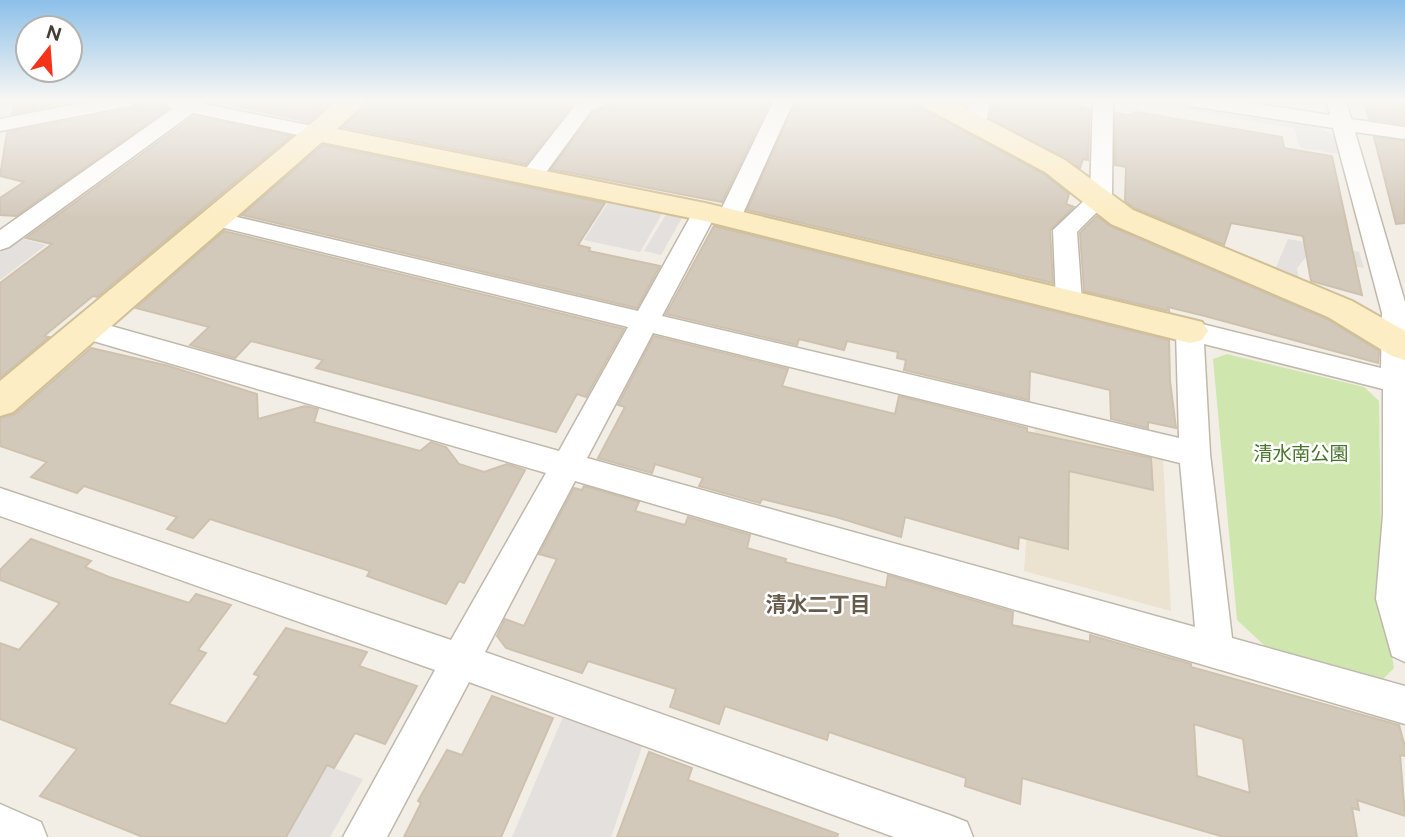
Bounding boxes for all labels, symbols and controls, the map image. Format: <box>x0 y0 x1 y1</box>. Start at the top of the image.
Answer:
north arrow <box>14 14 84 84</box>
text: N <box>43 20 64 46</box>
park label: 清水南公園 <box>1253 442 1349 465</box>
district label: 清水二丁目 <box>766 592 871 617</box>

